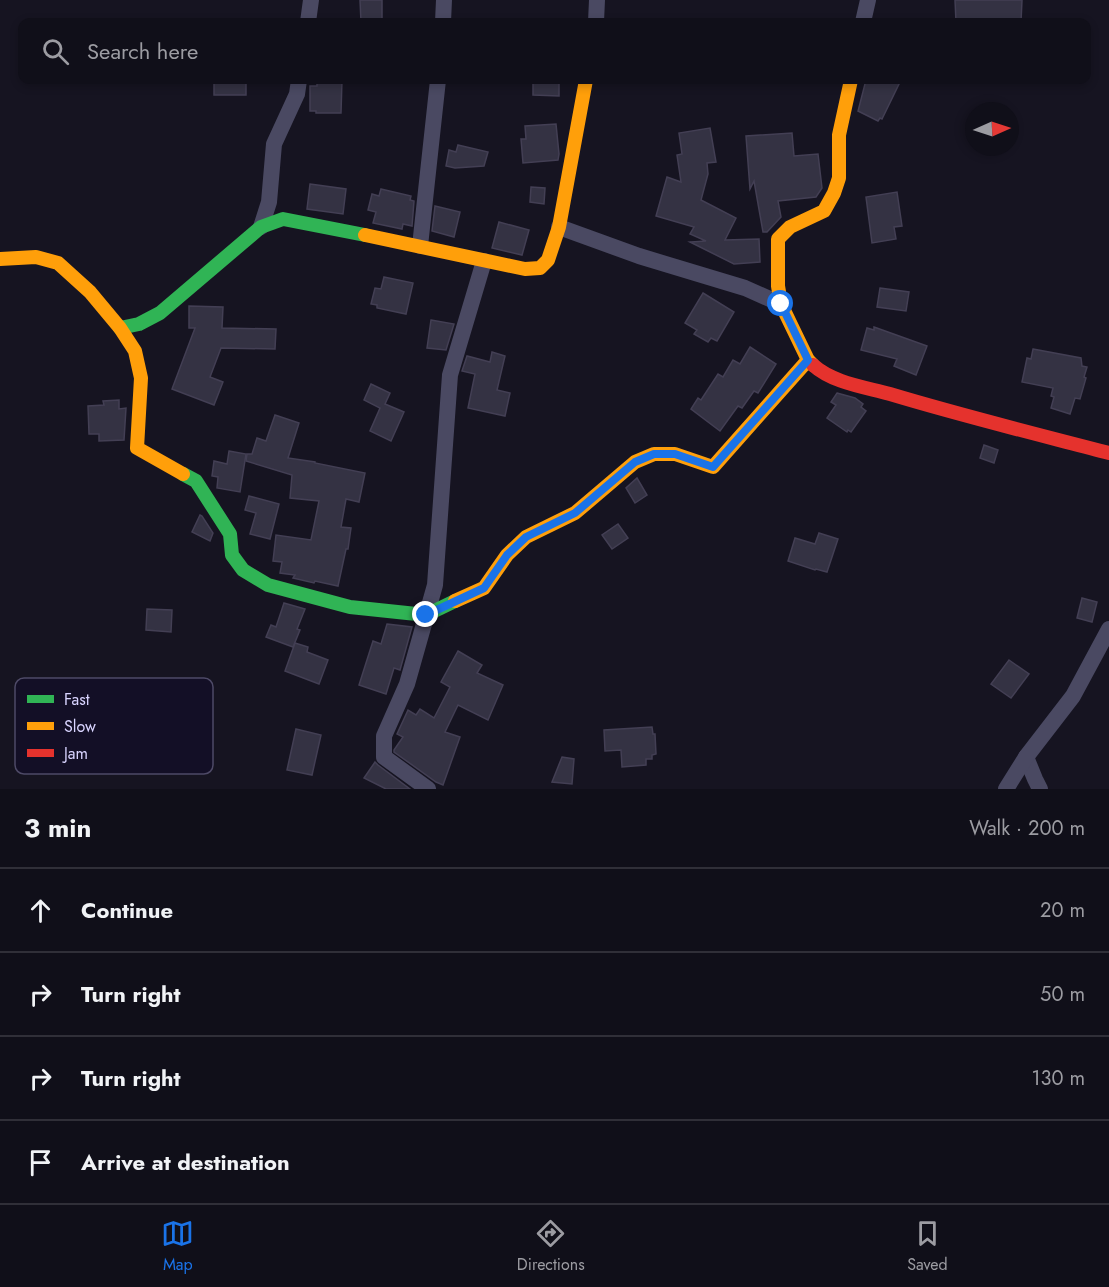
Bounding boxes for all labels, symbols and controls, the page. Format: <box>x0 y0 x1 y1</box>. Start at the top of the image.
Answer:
search box <box>18 18 1091 84</box>
icon: search <box>39 35 72 68</box>
text: Search here <box>87 35 198 67</box>
north arrow <box>965 102 1019 156</box>
route start <box>767 290 793 316</box>
route end <box>412 601 438 627</box>
legend <box>15 678 213 774</box>
text: Fast <box>64 688 90 711</box>
text: Slow <box>64 715 96 738</box>
text: Jam <box>62 742 88 765</box>
text: 3 min <box>24 809 91 847</box>
text: Walk · 200 m <box>969 814 1085 843</box>
icon: ahead <box>24 894 57 927</box>
text: Continue <box>81 894 173 926</box>
text: 20 m <box>1040 896 1085 925</box>
icon: right <box>24 978 57 1011</box>
text: Turn right <box>81 978 181 1010</box>
text: 50 m <box>1040 980 1085 1009</box>
icon: right <box>24 1062 57 1095</box>
text: Turn right <box>81 1062 181 1094</box>
text: 130 m <box>1031 1064 1085 1093</box>
icon: arrive <box>24 1146 57 1179</box>
text: Arrive at destination <box>81 1146 290 1178</box>
tab: Map <box>161 1217 194 1276</box>
tab: Directions <box>517 1217 585 1276</box>
tab: Saved <box>907 1217 948 1276</box>

